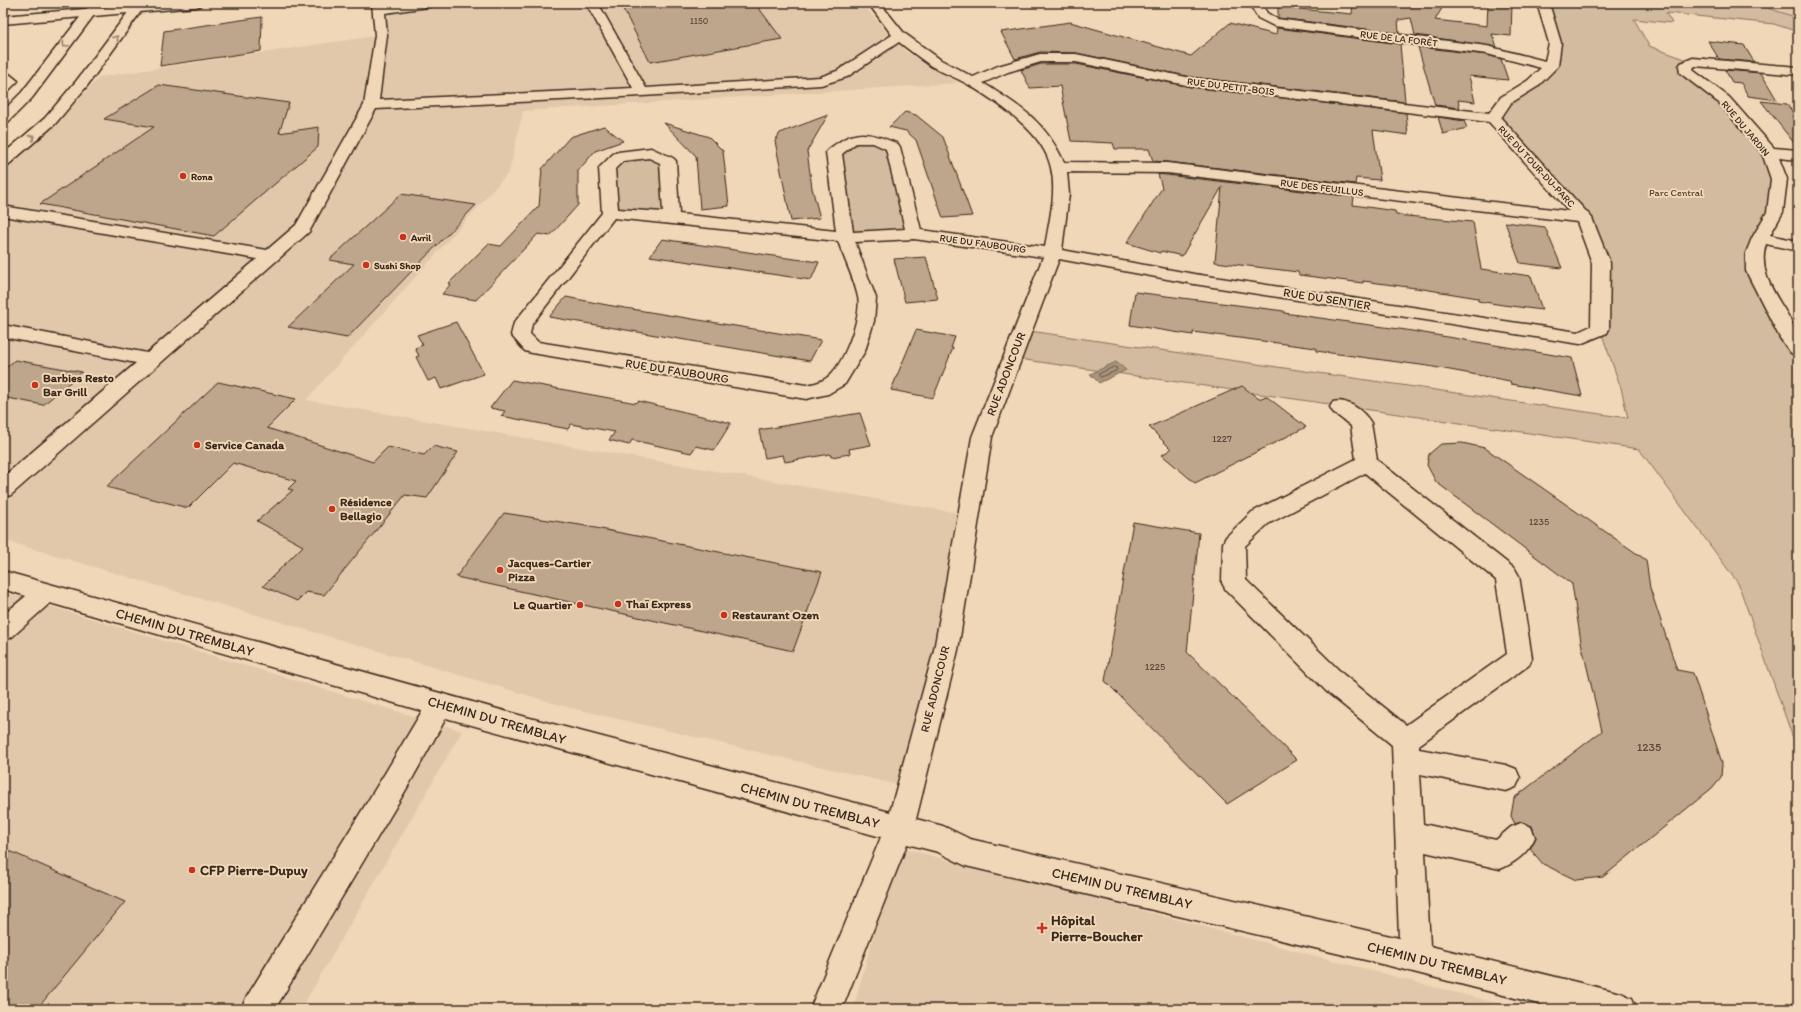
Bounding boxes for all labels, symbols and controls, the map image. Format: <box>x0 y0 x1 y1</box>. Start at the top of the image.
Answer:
house number: 1150 <box>690 15 709 26</box>
street label: RUE DE LA FORÊT <box>1359 27 1439 50</box>
one-way arrow <box>112 35 119 42</box>
one-way arrow <box>63 41 70 48</box>
street label: RUE DU PETIT-BOIS <box>1186 75 1276 98</box>
street label: RUE DU JARDIN <box>1719 98 1773 159</box>
street label: RUE DU TOUR-DU-PARC <box>1495 123 1578 210</box>
one-way arrow <box>28 135 35 142</box>
place label: Rona <box>191 170 213 183</box>
marker: Rona <box>178 171 188 181</box>
street label: RUE DES FEUILLUS <box>1280 176 1365 199</box>
park label: Parc Central <box>1649 186 1703 199</box>
place label: Avril <box>410 231 431 244</box>
street label: RUE DU FAUBOURG <box>939 231 1027 256</box>
marker: Avril <box>398 232 408 242</box>
place label: Sushi Shop <box>374 259 422 272</box>
marker: Sushi Shop <box>361 260 371 270</box>
street label: RUE DU SENTIER <box>1282 285 1372 313</box>
street label: RUE ADONCOUR <box>984 330 1029 418</box>
street label: RUE DU FAUBOURG <box>624 356 730 386</box>
place label: Barbies Resto Bar Grill <box>43 371 114 399</box>
marker: Barbies Resto Bar Grill <box>30 380 40 390</box>
house number: 1227 <box>1212 432 1232 445</box>
place label: Service Canada <box>205 438 285 452</box>
marker: Service Canada <box>192 440 202 450</box>
place label: Résidence Bellagio <box>340 495 392 524</box>
marker: Résidence Bellagio <box>327 504 337 514</box>
house number: 1235 <box>1529 515 1549 528</box>
place label: Jacques-Cartier Pizza <box>507 556 591 584</box>
marker: Jacques-Cartier Pizza <box>495 565 505 575</box>
place label: Thaï Express <box>625 597 692 612</box>
place label: Le Quartier <box>513 598 572 612</box>
marker: Thaï Express <box>613 599 623 609</box>
marker: Le Quartier <box>575 600 585 610</box>
street label: CHEMIN DU TREMBLAY <box>114 605 256 660</box>
place label: Restaurant Ozen <box>732 608 819 622</box>
marker: Restaurant Ozen <box>719 610 729 620</box>
street label: RUE ADONCOUR <box>918 644 953 734</box>
house number: 1225 <box>1145 660 1165 673</box>
street label: CHEMIN DU TREMBLAY <box>426 693 568 748</box>
house number: 1235 <box>1637 740 1661 754</box>
street label: CHEMIN DU TREMBLAY <box>738 779 881 832</box>
place label: CFP Pierre-Dupuy <box>200 862 308 879</box>
street label: CHEMIN DU TREMBLAY <box>1050 864 1194 913</box>
marker: CFP Pierre-Dupuy <box>187 865 197 875</box>
place label: Hôpital Pierre-Boucher <box>1051 912 1143 945</box>
marker: Hôpital Pierre-Boucher <box>1036 922 1048 934</box>
street label: CHEMIN DU TREMBLAY <box>1365 938 1509 989</box>

